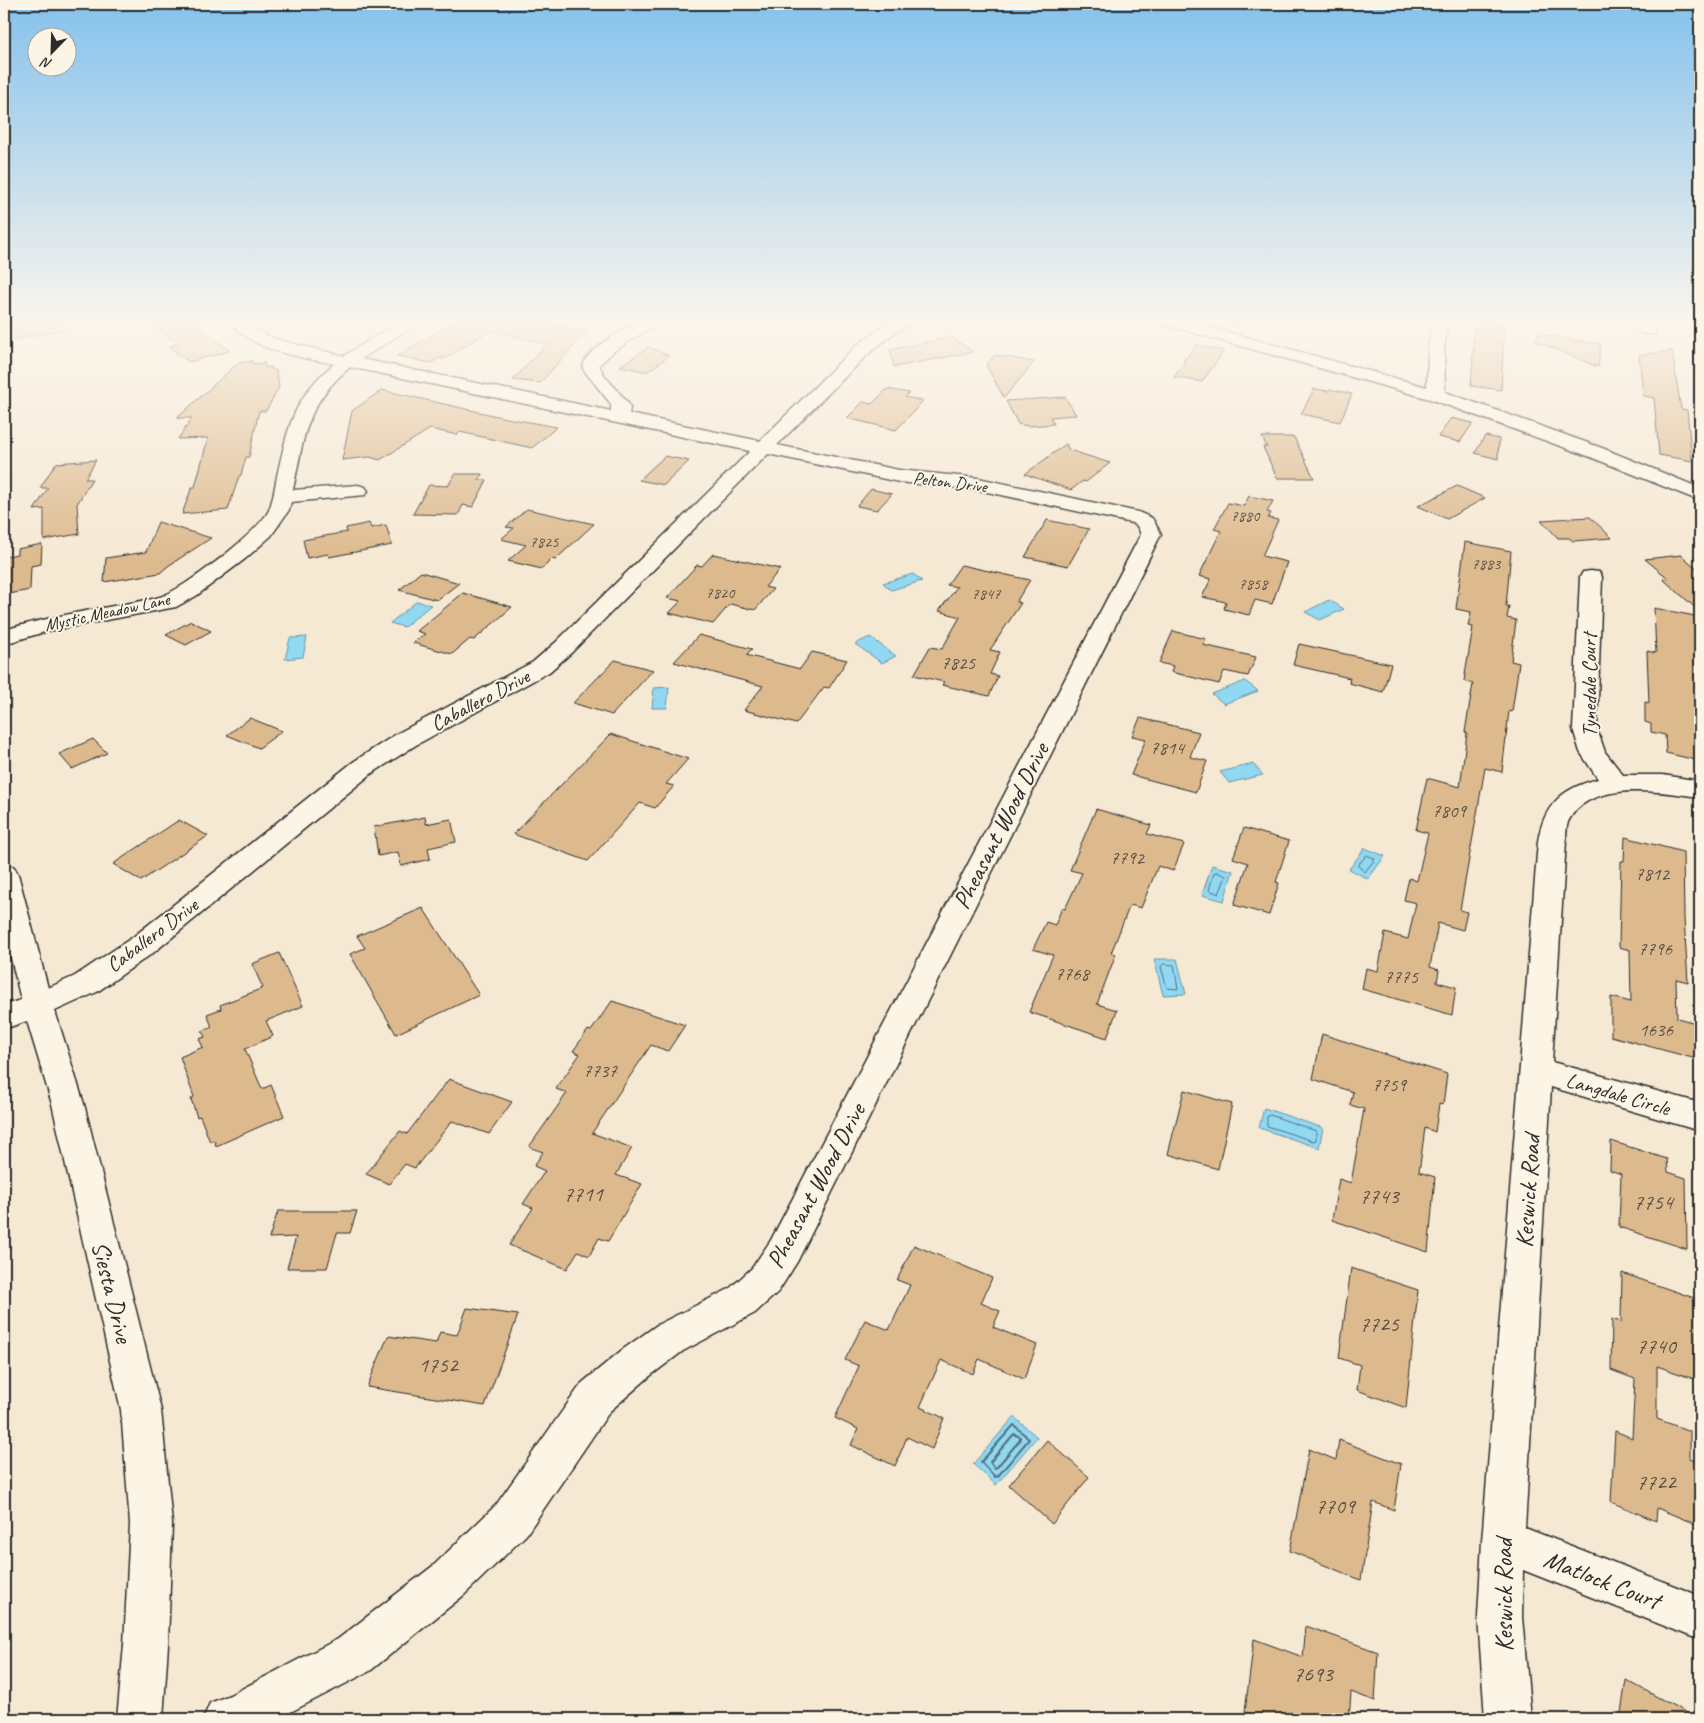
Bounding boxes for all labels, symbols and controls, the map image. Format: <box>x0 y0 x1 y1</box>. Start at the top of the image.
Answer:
north arrow <box>28 28 78 78</box>
text: N <box>38 53 54 73</box>
street label: Pelton Drive <box>912 467 989 498</box>
house number: 7880 <box>1231 506 1261 526</box>
house number: 7825 <box>530 532 559 552</box>
house number: 7883 <box>1472 554 1502 574</box>
house number: 7858 <box>1239 574 1269 594</box>
house number: 7820 <box>706 583 736 603</box>
house number: 7847 <box>972 584 1001 604</box>
street label: Mystic Meadow Lane <box>42 588 173 636</box>
street label: Tynedale Court <box>1576 630 1602 737</box>
house number: 7825 <box>941 651 977 675</box>
street label: Caballero Drive <box>426 663 535 737</box>
street label: Pheasant Wood Drive <box>945 736 1057 914</box>
house number: 7814 <box>1150 736 1187 760</box>
house number: 7809 <box>1432 799 1468 823</box>
house number: 7792 <box>1110 846 1146 870</box>
house number: 7812 <box>1635 862 1671 886</box>
street label: Caballero Drive <box>101 891 204 978</box>
house number: 7796 <box>1638 937 1674 961</box>
house number: 7768 <box>1055 962 1092 986</box>
house number: 7775 <box>1384 965 1420 989</box>
house number: 1636 <box>1639 1018 1675 1042</box>
house number: 7737 <box>583 1059 619 1083</box>
street label: Langdale Circle <box>1563 1067 1674 1122</box>
house number: 7759 <box>1372 1073 1408 1097</box>
street label: Pheasant Wood Drive <box>759 1096 874 1274</box>
street label: Keswick Road <box>1508 1129 1548 1248</box>
house number: 7711 <box>563 1180 604 1208</box>
house number: 7743 <box>1359 1182 1401 1210</box>
house number: 7754 <box>1633 1188 1675 1216</box>
street label: Siesta Drive <box>84 1238 140 1348</box>
house number: 7725 <box>1359 1310 1400 1338</box>
house number: 7740 <box>1636 1332 1678 1360</box>
house number: 1752 <box>418 1351 460 1379</box>
house number: 7722 <box>1636 1468 1678 1496</box>
house number: 7709 <box>1315 1492 1357 1520</box>
street label: Keswick Road <box>1488 1534 1520 1651</box>
street label: Matlock Court <box>1539 1543 1668 1618</box>
house number: 7693 <box>1293 1660 1335 1688</box>

